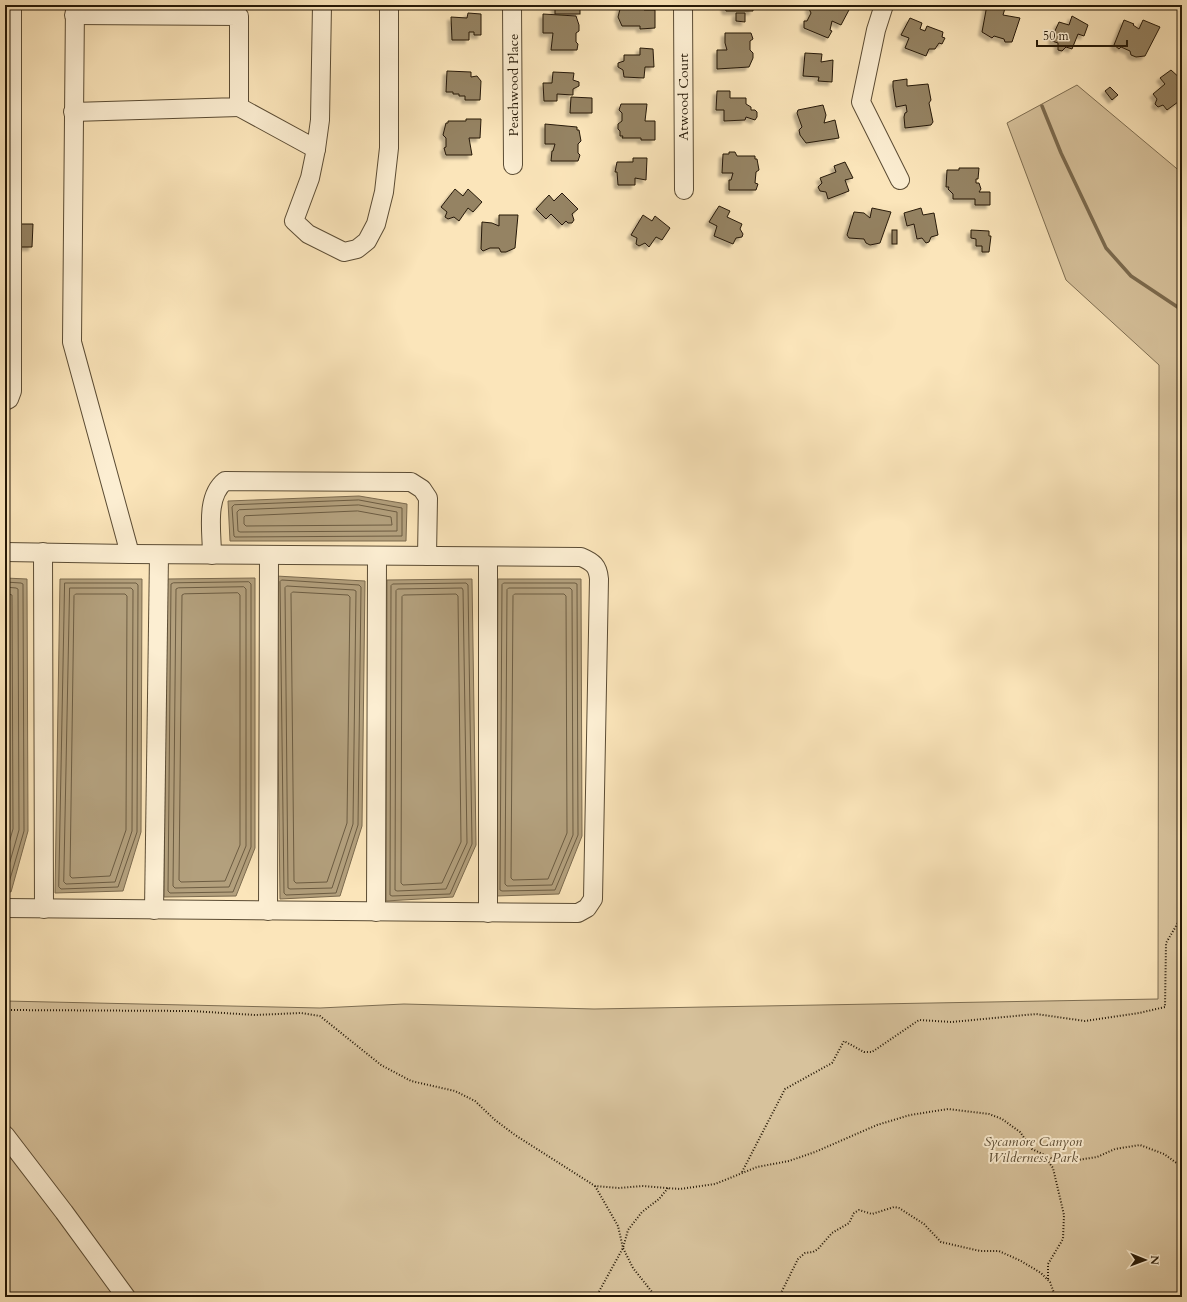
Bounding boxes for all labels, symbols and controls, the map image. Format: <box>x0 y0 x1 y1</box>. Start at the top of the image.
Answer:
scale bar <box>1037 22 1127 48</box>
text: 50 m <box>1043 28 1070 44</box>
street label: Peachwood Place <box>504 34 523 136</box>
street label: Atwood Court <box>674 53 693 141</box>
park label: Sycamore Canyon Wilderness Park <box>984 1132 1082 1167</box>
north arrow <box>1125 1240 1165 1280</box>
text: N <box>1147 1255 1162 1266</box>

